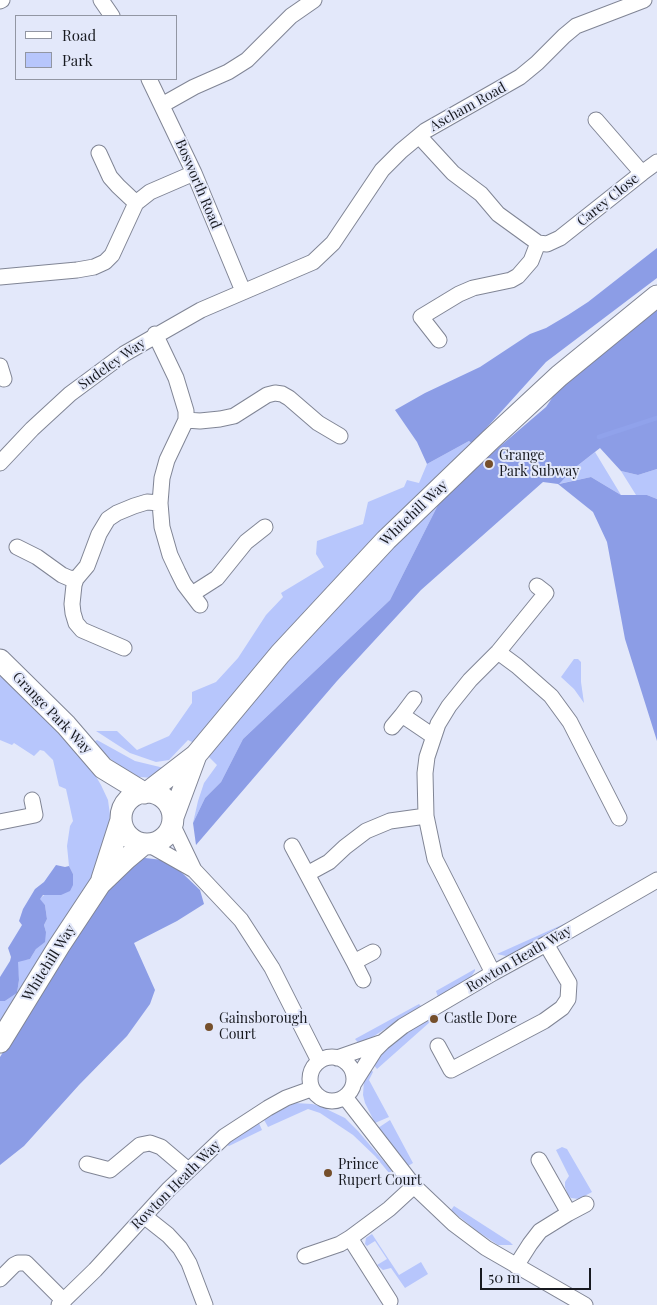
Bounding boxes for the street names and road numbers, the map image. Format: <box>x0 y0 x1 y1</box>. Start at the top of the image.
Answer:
street label: Ascham Road <box>427 79 509 135</box>
street label: Bosworth Road <box>172 137 224 231</box>
street label: Carey Close <box>574 170 642 230</box>
street label: Sudeley Way <box>75 335 149 393</box>
street label: Whitehill Way <box>377 477 451 549</box>
street label: Grange Park Way <box>9 669 95 757</box>
street label: Whitehill Way <box>19 922 79 1004</box>
street label: Rowton Heath Way <box>463 922 575 996</box>
street label: Rowton Heath Way <box>128 1137 224 1233</box>

